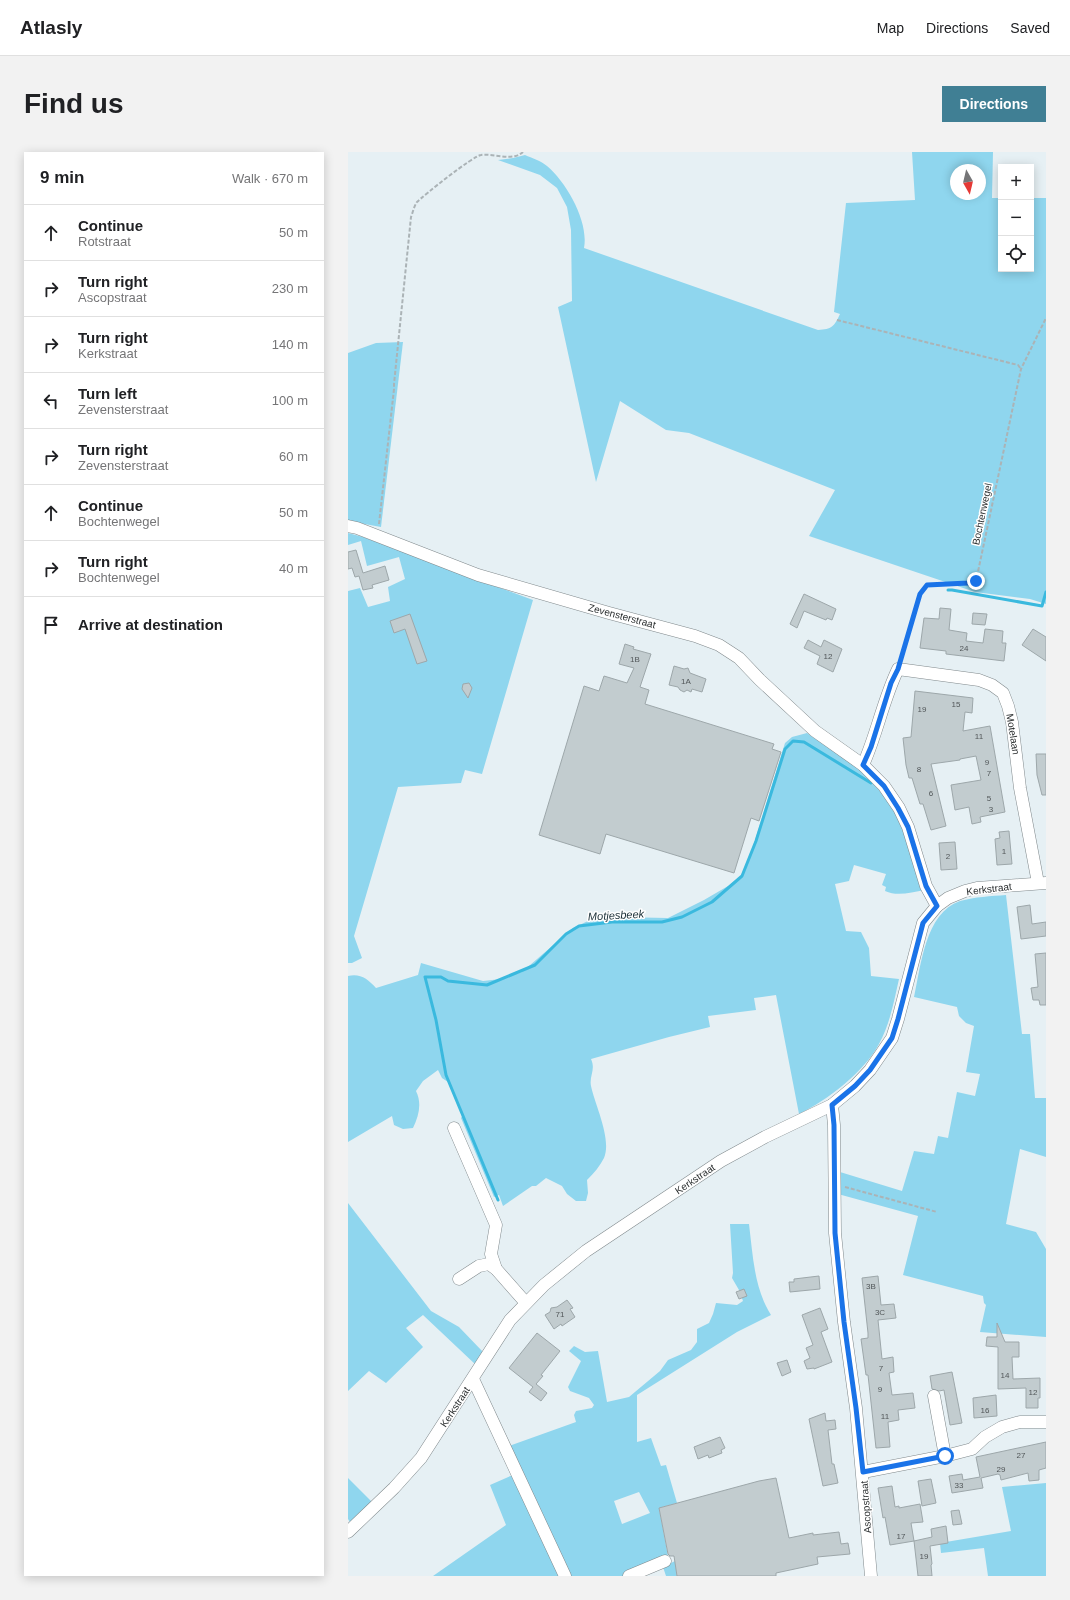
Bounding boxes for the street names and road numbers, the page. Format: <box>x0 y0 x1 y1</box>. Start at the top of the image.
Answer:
street label: Bochtenwegel <box>970 482 994 546</box>
street label: Zevensterstraat <box>587 602 657 630</box>
street label: Motelaan <box>1004 713 1022 755</box>
street label: Kerkstraat <box>966 881 1013 897</box>
street label: Kerkstraat <box>673 1162 717 1196</box>
street label: Kerkstraat <box>438 1385 472 1429</box>
street label: Ascopstraat <box>859 1480 873 1534</box>

